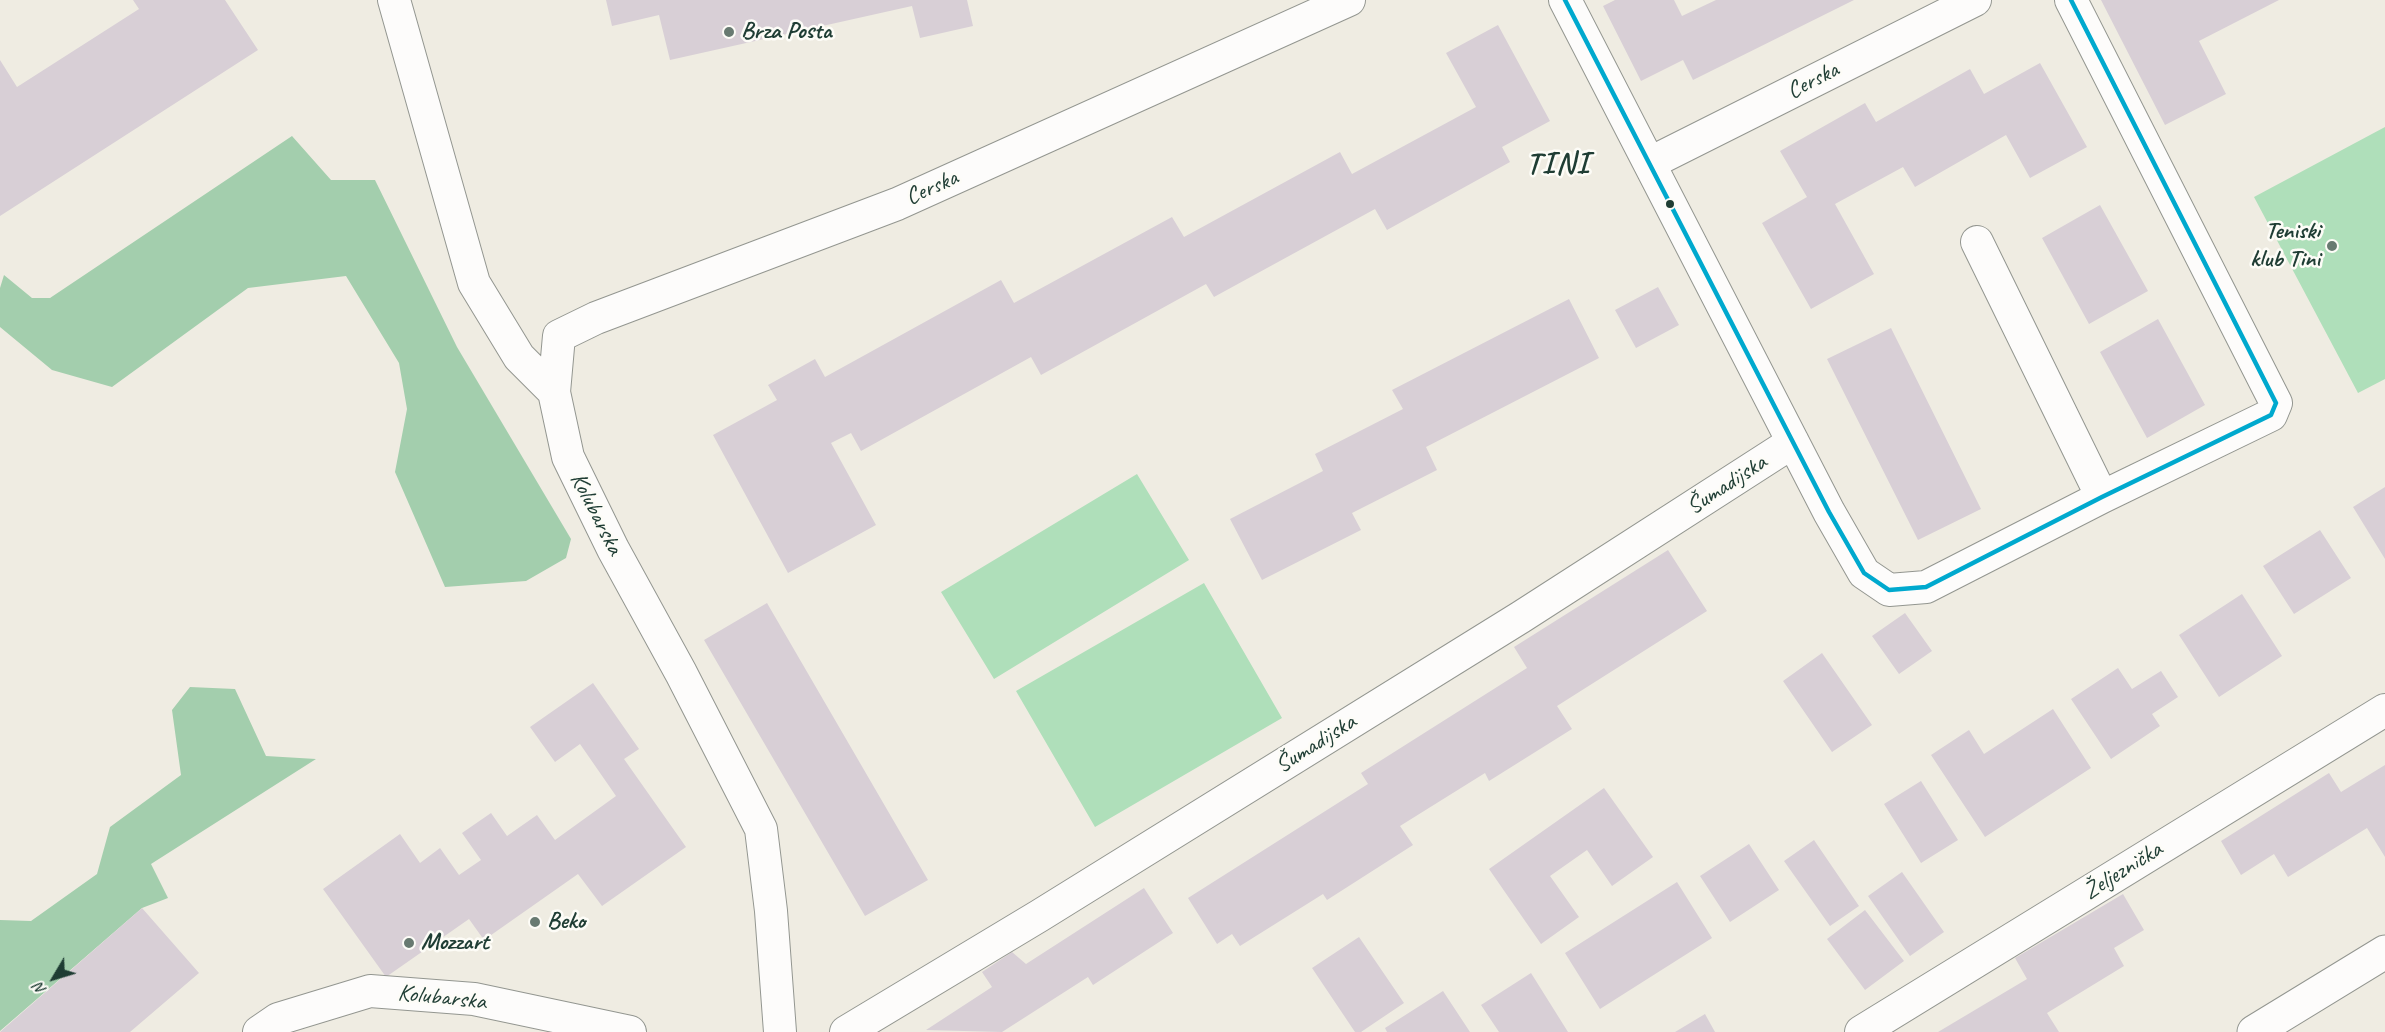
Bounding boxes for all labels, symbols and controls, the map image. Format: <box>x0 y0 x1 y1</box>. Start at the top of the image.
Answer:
place label: Brza Posta <box>741 18 832 46</box>
marker: Brza Posta <box>722 25 736 39</box>
street label: Cerska <box>1782 56 1844 106</box>
district label: TINI <box>1527 147 1589 183</box>
street label: Cerska <box>901 164 963 212</box>
unlabelled marker <box>1664 198 1676 210</box>
place label: Teniski klub Tini <box>2250 218 2320 274</box>
marker: Teniski klub Tini <box>2325 239 2339 253</box>
street label: Šumadijska <box>1681 448 1773 522</box>
street label: Kolubarska <box>563 468 629 560</box>
street label: Šumadijska <box>1270 708 1362 780</box>
street label: Željeznička <box>2078 835 2168 907</box>
place label: Beko <box>547 908 585 936</box>
marker: Beko <box>528 915 542 929</box>
place label: Mozzart <box>421 929 489 957</box>
marker: Mozzart <box>402 936 416 950</box>
north arrow <box>24 948 84 1008</box>
text: N <box>29 979 51 999</box>
street label: Kolubarska <box>396 979 488 1017</box>

